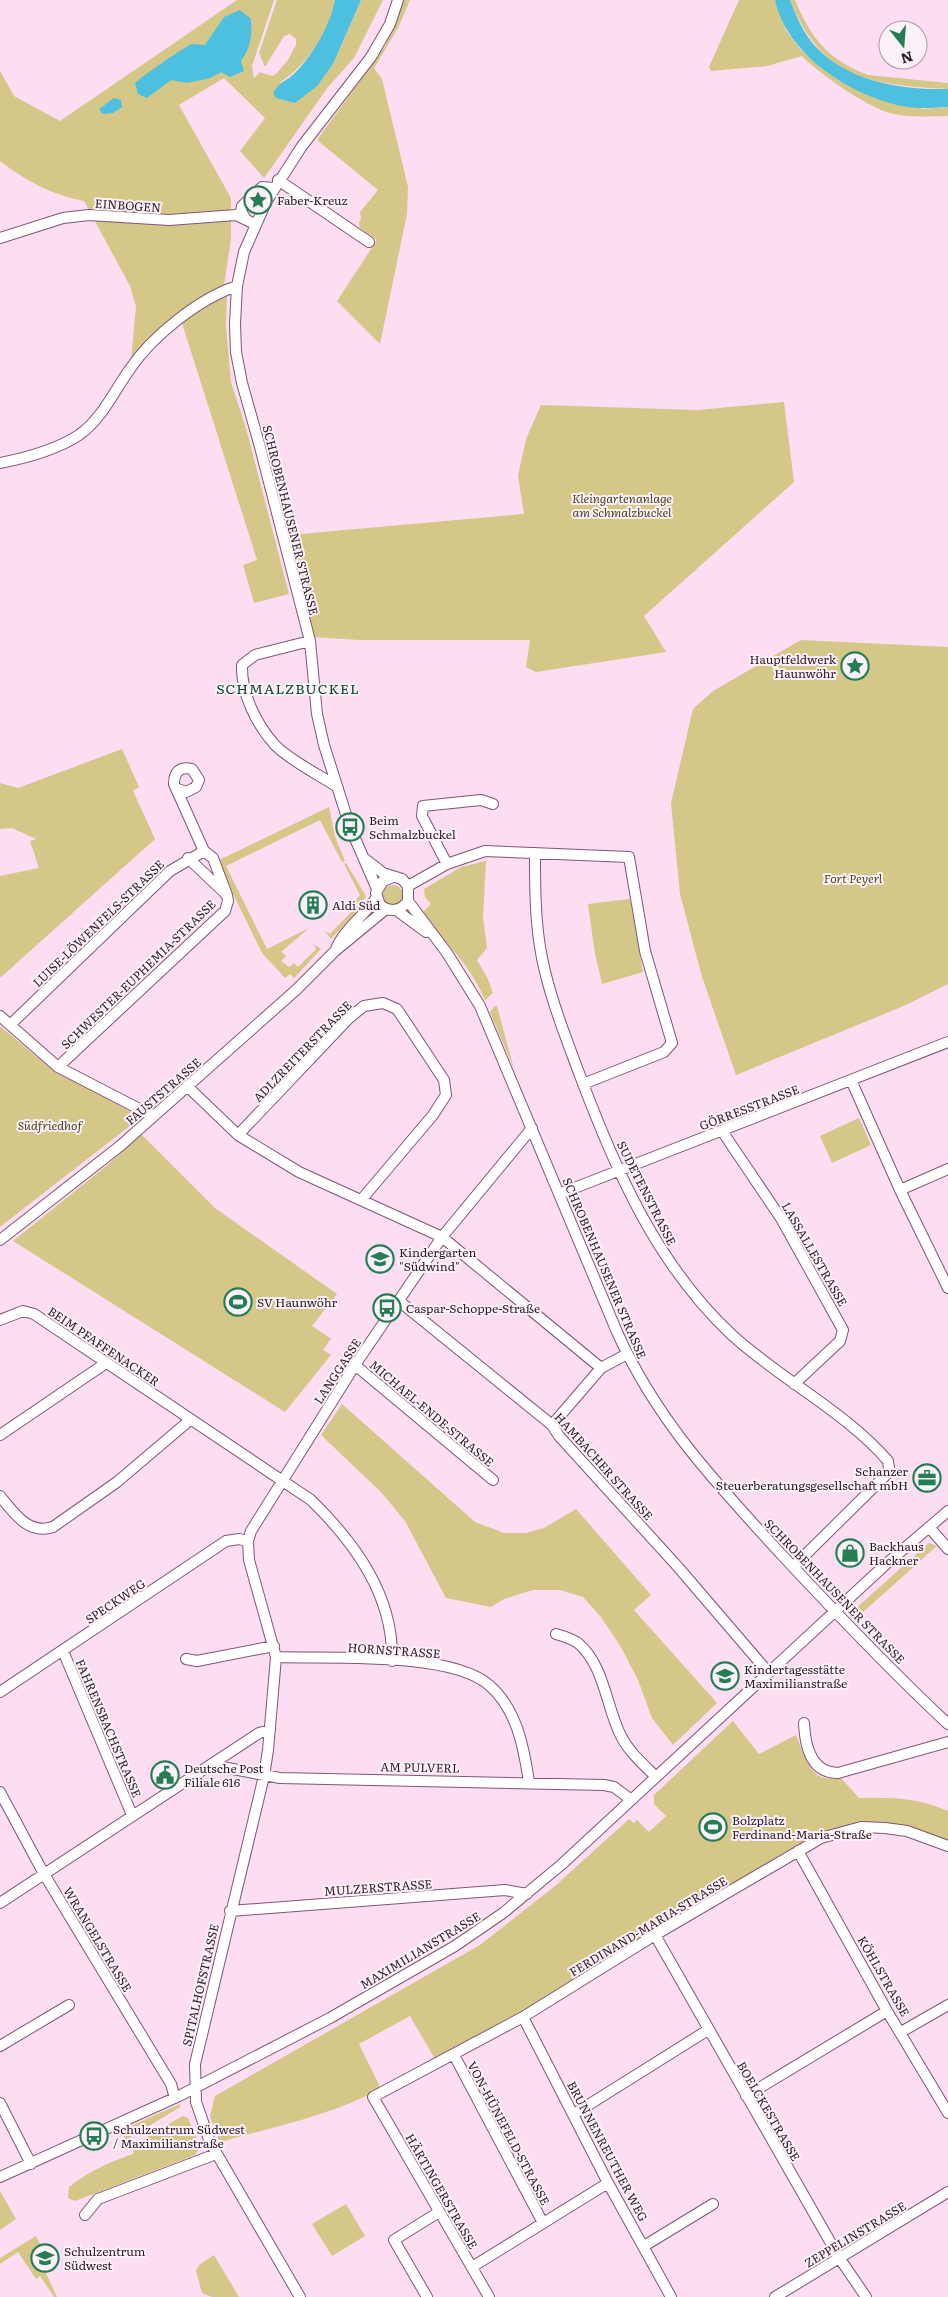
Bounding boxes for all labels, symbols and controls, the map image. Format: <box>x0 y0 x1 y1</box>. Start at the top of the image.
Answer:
north arrow <box>878 20 928 70</box>
text: N <box>898 47 916 70</box>
place icon: Faber-Kreuz <box>243 185 273 215</box>
place label: Faber-Kreuz <box>277 191 348 209</box>
street label: EINBOGEN <box>94 194 162 216</box>
street label: SCHROBENHAUSENER STRASSE <box>259 423 323 617</box>
park label: Kleingartenanlage am Schmalzbuckel <box>572 489 672 521</box>
place label: Hauptfeldwerk Haunwöhr <box>749 650 837 682</box>
place icon: Hauptfeldwerk Haunwöhr <box>840 651 870 681</box>
district label: SCHMALZBUCKEL <box>216 678 360 698</box>
place label: Beim Schmalzbuckel <box>369 811 456 843</box>
bus stop icon: Beim Schmalzbuckel <box>335 812 365 842</box>
street label: LUISE-LÖWENFELS-STRASSE <box>28 855 168 991</box>
park label: Fort Peyerl <box>824 869 883 887</box>
building icon: Aldi Süd <box>298 890 328 920</box>
street label: SCHWESTER-EUPHEMIA-STRASSE <box>57 895 220 1053</box>
place label: Aldi Süd <box>332 896 381 914</box>
street label: ADLZREITERSTRASSE <box>249 996 356 1106</box>
street label: FAUSTSTRASSE <box>121 1053 205 1129</box>
street label: GÖRRESSTRASSE <box>696 1080 802 1134</box>
park label: Südfriedhof <box>18 1116 84 1134</box>
street label: SUDETENSTRASSE <box>613 1138 681 1249</box>
street label: SCHROBENHAUSENER STRASSE <box>559 1175 652 1362</box>
street label: LASSALLESTRASSE <box>778 1199 852 1310</box>
place label: Kindergarten "Südwind" <box>399 1243 476 1275</box>
school or university icon: Kindergarten "Südwind" <box>365 1244 395 1274</box>
sports icon: SV Haunwöhr <box>223 1287 253 1317</box>
place label: SV Haunwöhr <box>257 1293 337 1311</box>
bus stop icon: Caspar-Schoppe-Straße <box>372 1293 402 1323</box>
place label: Caspar-Schoppe-Straße <box>406 1299 540 1317</box>
street label: BEIM PFAFFENACKER <box>44 1302 164 1390</box>
street label: LANGGASSE <box>309 1334 365 1407</box>
street label: MICHAEL-ENDE-STRASSE <box>366 1356 498 1471</box>
street label: HAMBACHER STRASSE <box>551 1408 658 1524</box>
place label: Schanzer Steuerberatungsgesellschaft mbH <box>716 1462 908 1494</box>
office icon: Schanzer Steuerberatungsgesellschaft mbH <box>912 1463 942 1493</box>
street label: SCHROBENHAUSENER STRASSE <box>761 1515 910 1668</box>
place label: Backhaus Hackner <box>869 1537 924 1569</box>
shop icon: Backhaus Hackner <box>835 1538 865 1568</box>
street label: SPECKWEG <box>81 1574 149 1628</box>
street label: HORNSTRASSE <box>347 1638 441 1662</box>
street label: FAHRENSBACHSTRASSE <box>72 1656 146 1800</box>
place label: Kindertagesstätte Maximilianstraße <box>744 1660 847 1692</box>
school or university icon: Kindertagesstätte Maximilianstraße <box>710 1661 740 1691</box>
street label: AM PULVERL <box>380 1757 460 1777</box>
place label: Deutsche Post Filiale 616 <box>184 1759 263 1791</box>
public building icon: Deutsche Post Filiale 616 <box>150 1760 180 1790</box>
place label: Bolzplatz Ferdinand-Maria-Straße <box>732 1811 872 1843</box>
sports icon: Bolzplatz Ferdinand-Maria-Straße <box>698 1812 728 1842</box>
street label: FERDINAND-MARIA-STRASSE <box>566 1871 731 1980</box>
street label: MULZERSTRASSE <box>323 1874 433 1900</box>
street label: WRANGELSTRASSE <box>59 1883 137 1995</box>
street label: MAXIMILIANSTRASSE <box>356 1907 484 1993</box>
street label: SPITALHOFSTRASSE <box>177 1922 223 2048</box>
street label: KÖHLSTRASSE <box>854 1932 915 2020</box>
street label: VON-HÜNEFELD-STRASSE <box>463 2058 555 2208</box>
street label: BOELCKESTRASSE <box>733 2058 805 2165</box>
street label: BRUNNENREUTHER WEG <box>563 2078 653 2224</box>
place label: Schulzentrum Südwest / Maximilianstraße <box>113 2120 245 2152</box>
bus stop icon: Schulzentrum Südwest / Maximilianstraße <box>79 2121 109 2151</box>
street label: HÄRTINGERSTRASSE <box>401 2130 483 2252</box>
street label: ZEPPELINSTRASSE <box>801 2196 909 2271</box>
place label: Schulzentrum Südwest <box>64 2242 146 2274</box>
school or university icon: Schulzentrum Südwest <box>30 2243 60 2273</box>

